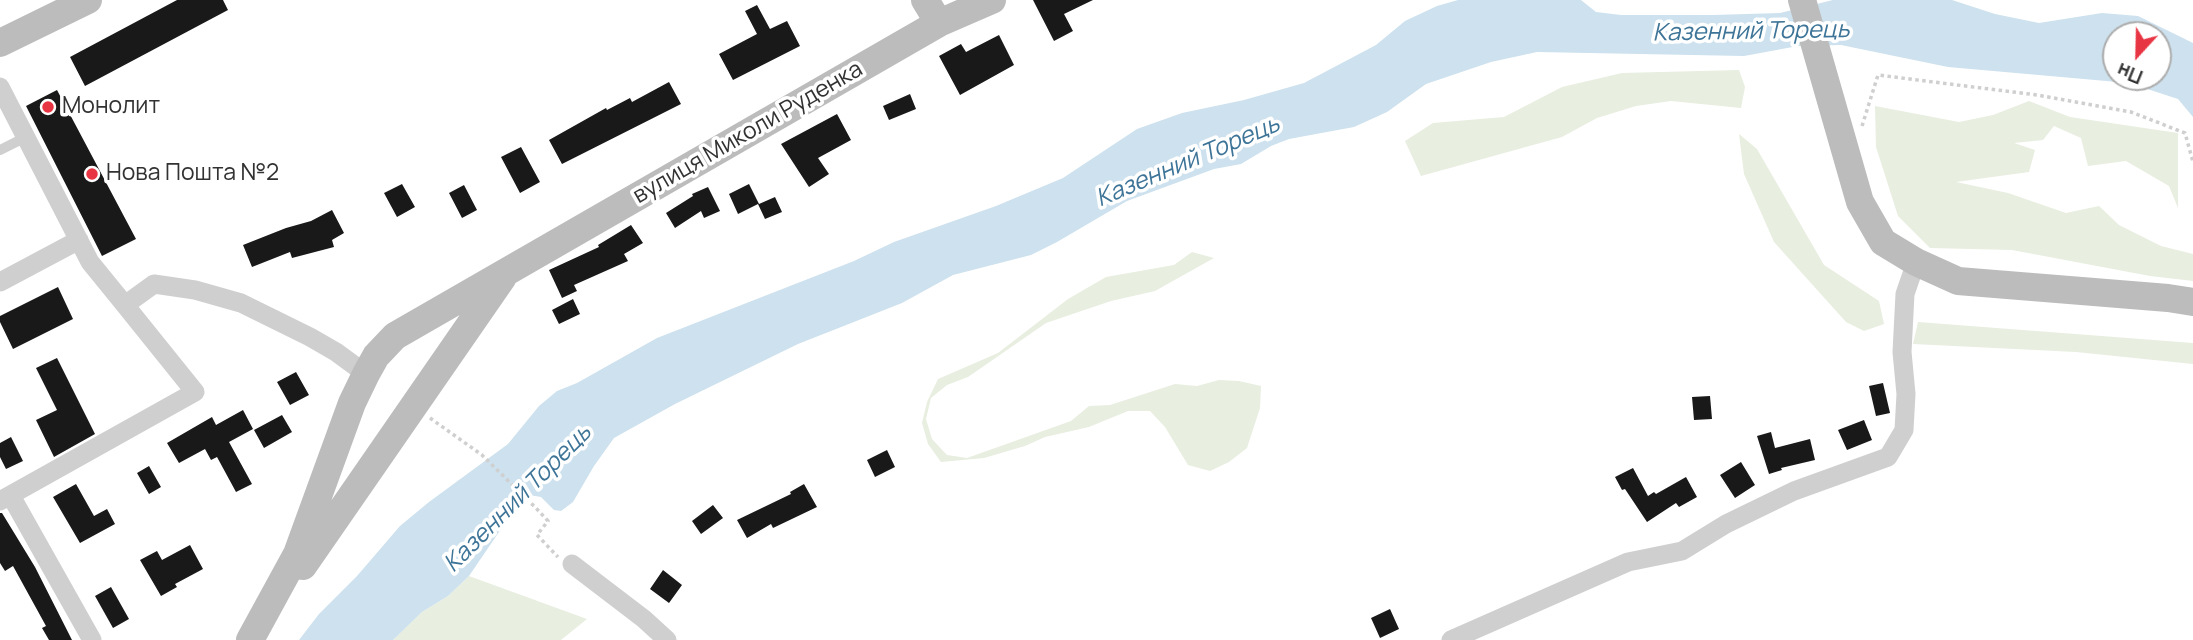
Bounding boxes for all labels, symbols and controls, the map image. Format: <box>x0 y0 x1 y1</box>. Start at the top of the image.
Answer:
water label: Казенний Торець <box>1652 16 1850 48</box>
north arrow <box>2102 21 2172 91</box>
street label: вулиця Миколи Руденка <box>628 56 868 210</box>
text: Пн <box>2113 57 2147 90</box>
place label: Монолит <box>62 93 160 121</box>
marker: Монолит <box>40 99 56 115</box>
water label: Казенний Торець <box>1092 110 1284 214</box>
place label: Нова Пошта №2 <box>106 160 279 188</box>
marker: Нова Пошта №2 <box>84 166 100 182</box>
water label: Казенний Торець <box>438 419 598 579</box>

